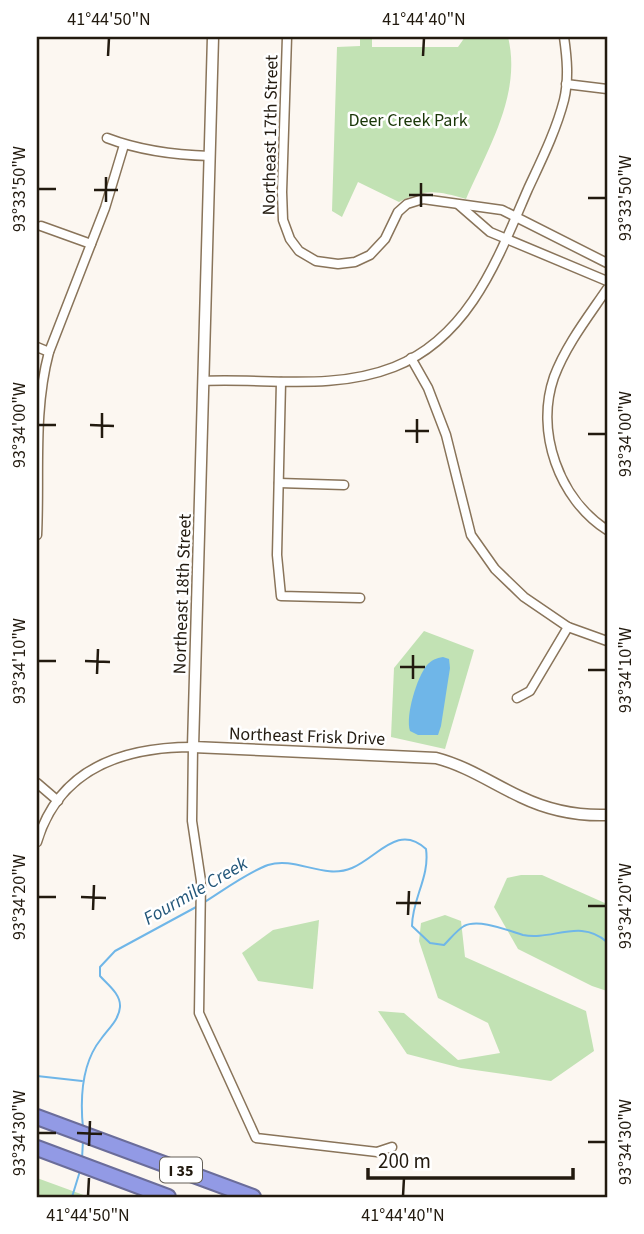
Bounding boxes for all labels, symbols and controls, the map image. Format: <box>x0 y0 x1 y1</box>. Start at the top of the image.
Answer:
text: 41°44'50"N <box>67 7 151 32</box>
text: 41°44'40"N <box>382 7 466 32</box>
street label: Northeast 17th Street <box>257 54 284 216</box>
park label: Deer Creek Park <box>348 108 468 133</box>
text: 93°33'50"W <box>7 146 32 232</box>
text: 93°33'50"W <box>613 155 638 241</box>
text: 93°34'00"W <box>7 382 32 468</box>
text: 93°34'00"W <box>613 391 638 477</box>
street label: Northeast 18th Street <box>167 513 198 675</box>
text: 93°34'10"W <box>7 618 32 704</box>
text: 93°34'10"W <box>613 627 638 713</box>
street label: Northeast Frisk Drive <box>228 721 386 752</box>
water label: Fourmile Creek <box>139 850 254 932</box>
text: 93°34'20"W <box>7 854 32 940</box>
text: 93°34'20"W <box>613 863 638 949</box>
text: 93°34'30"W <box>7 1090 32 1176</box>
text: 93°34'30"W <box>613 1099 638 1185</box>
scale bar <box>368 1136 572 1180</box>
text: 200 m <box>378 1146 431 1176</box>
road number: I 35 <box>160 1158 202 1182</box>
text: 41°44'50"N <box>46 1203 130 1228</box>
text: 41°44'40"N <box>361 1203 445 1228</box>

